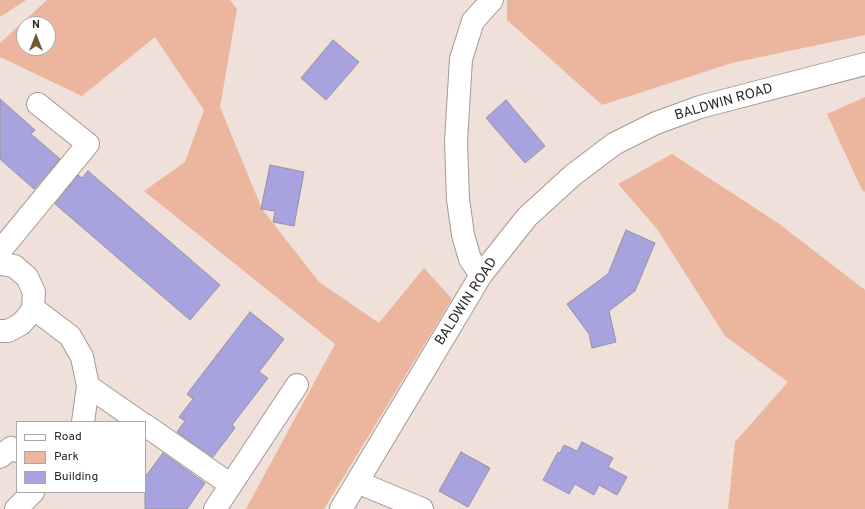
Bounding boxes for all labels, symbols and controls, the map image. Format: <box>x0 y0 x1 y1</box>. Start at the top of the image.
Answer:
north arrow <box>16 16 56 56</box>
text: N <box>32 18 40 32</box>
street label: BALDWIN ROAD <box>673 81 775 125</box>
street label: BALDWIN ROAD <box>432 255 502 349</box>
legend <box>16 421 146 493</box>
text: Road <box>54 429 82 445</box>
text: Park <box>54 449 79 465</box>
text: Building <box>54 469 98 485</box>

